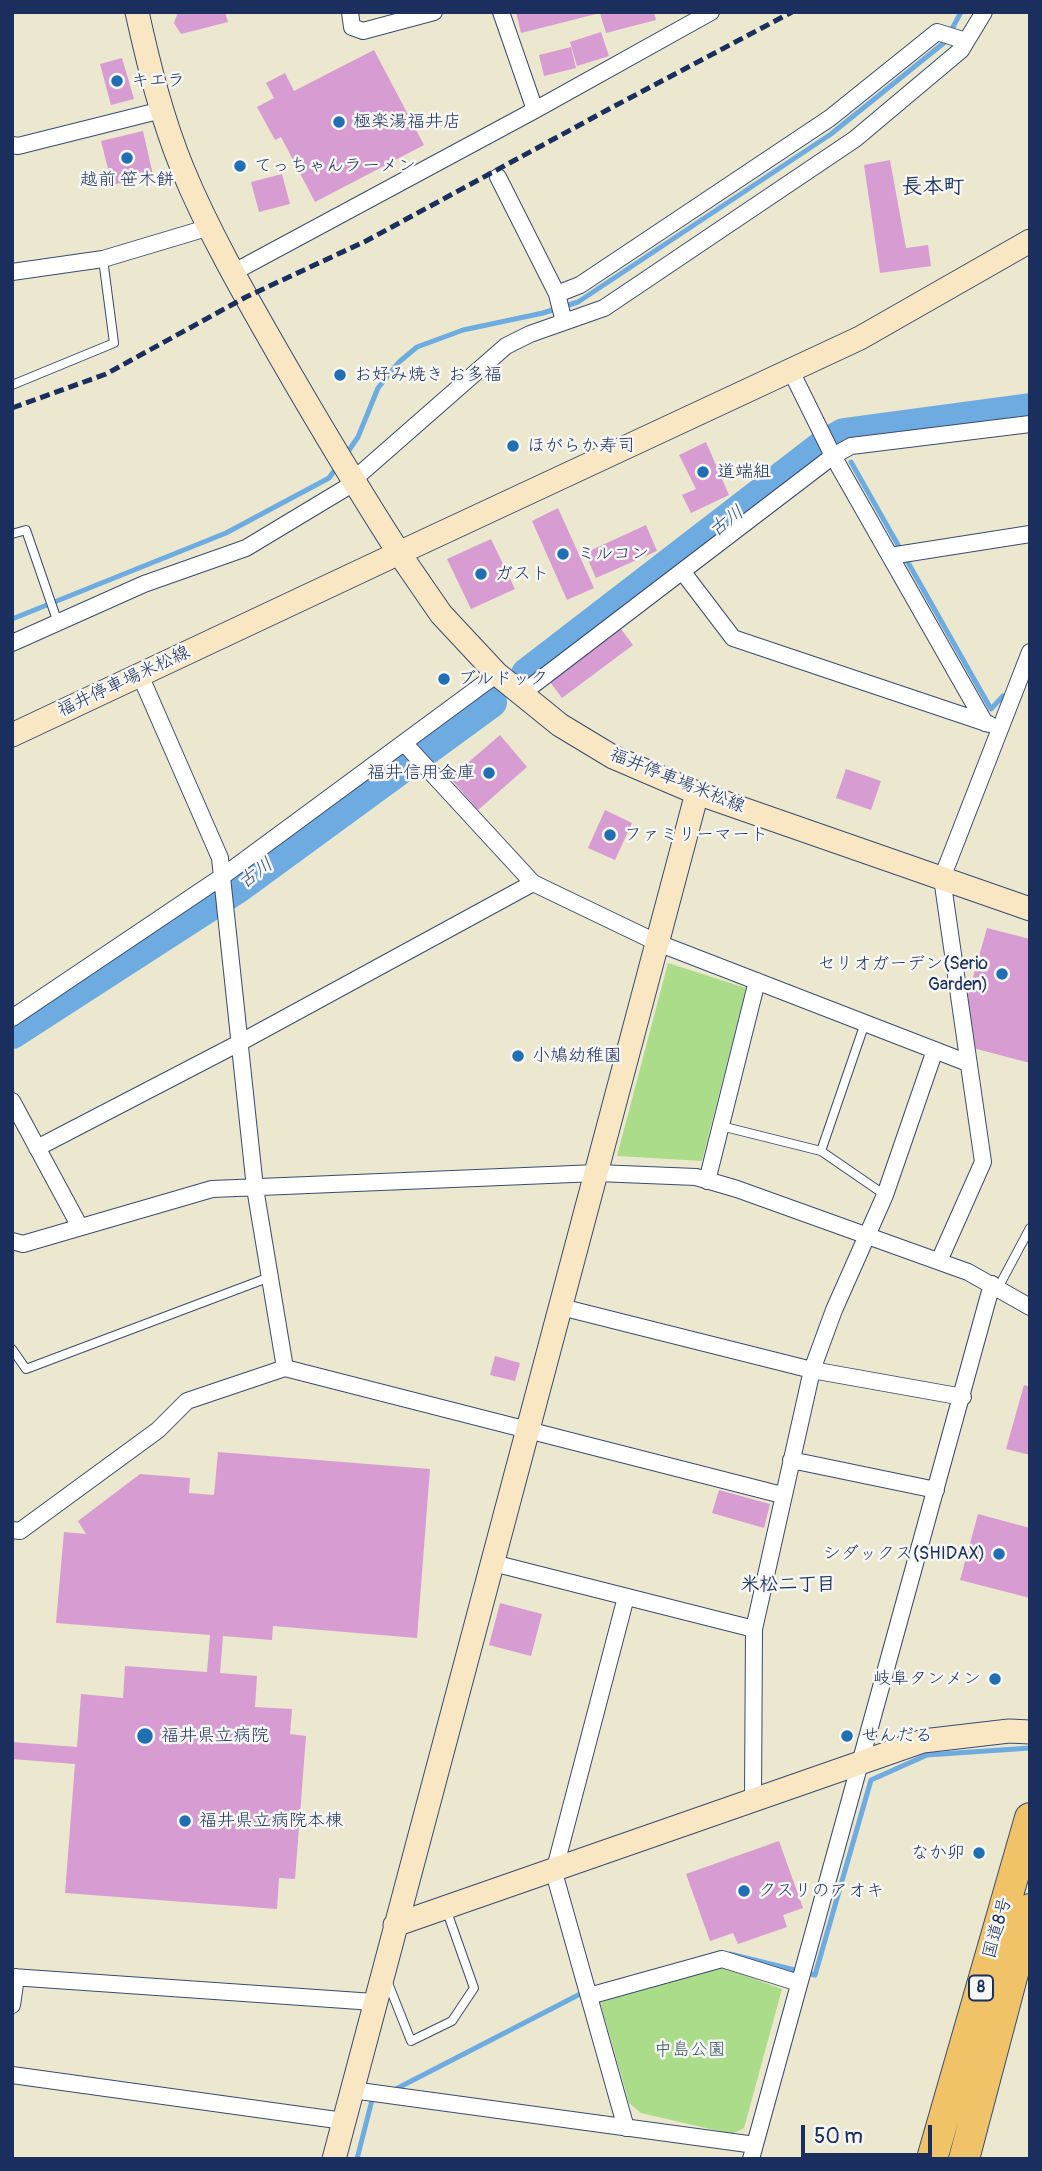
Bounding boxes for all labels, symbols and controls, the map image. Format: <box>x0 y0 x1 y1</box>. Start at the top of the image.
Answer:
place label: キエラ <box>131 70 185 92</box>
marker: キエラ <box>109 73 125 89</box>
place label: 極楽湯福井店 <box>353 111 461 133</box>
marker: 極楽湯福井店 <box>331 114 347 130</box>
marker: 越前 笹木餅 <box>119 150 135 166</box>
place label: てっちゃんラーメン <box>254 155 416 177</box>
marker: てっちゃんラーメン <box>232 158 248 174</box>
place label: 越前 笹木餅 <box>80 169 174 191</box>
district label: 長本町 <box>902 175 964 201</box>
place label: お好み焼き お多福 <box>354 364 502 386</box>
marker: お好み焼き お多福 <box>332 367 348 383</box>
place label: ほがらか寿司 <box>527 435 635 457</box>
marker: ほがらか寿司 <box>505 438 521 454</box>
place label: 道端組 <box>717 461 771 483</box>
marker: 道端組 <box>695 464 711 480</box>
water label: 古川 <box>705 501 749 543</box>
place label: ミルコン <box>577 543 649 565</box>
marker: ミルコン <box>555 546 571 562</box>
place label: ガスト <box>495 563 549 585</box>
marker: ガスト <box>473 566 489 582</box>
street label: 福井停車場米松線 <box>54 642 194 722</box>
place label: ブルドック <box>458 668 548 690</box>
marker: ブルドック <box>436 671 452 687</box>
street label: 福井停車場米松線 <box>606 744 748 818</box>
place label: 福井信用金庫 <box>367 762 475 784</box>
marker: 福井信用金庫 <box>481 765 497 781</box>
place label: ファミリーマート <box>624 824 768 846</box>
marker: ファミリーマート <box>602 827 618 843</box>
water label: 古川 <box>234 854 278 894</box>
place label: セリオガーデン(Serio Garden) <box>817 953 988 996</box>
marker: セリオガーデン(Serio Garden) <box>994 966 1010 982</box>
place label: 小鳩幼稚園 <box>532 1045 622 1067</box>
marker: 小鳩幼稚園 <box>510 1048 526 1064</box>
place label: シダックス(SHIDAX) <box>823 1543 985 1565</box>
marker: シダックス(SHIDAX) <box>991 1546 1007 1562</box>
district label: 米松二丁目 <box>741 1574 835 1596</box>
place label: 岐阜タンメン <box>873 1668 981 1690</box>
marker: 岐阜タンメン <box>987 1671 1003 1687</box>
place label: 福井県立病院 <box>161 1725 269 1747</box>
place label: せんだる <box>861 1725 933 1747</box>
marker: 福井県立病院 <box>135 1726 155 1746</box>
marker: せんだる <box>839 1728 855 1744</box>
place label: 福井県立病院本棟 <box>199 1810 343 1832</box>
marker: 福井県立病院本棟 <box>177 1813 193 1829</box>
place label: なか卯 <box>911 1842 965 1864</box>
marker: なか卯 <box>971 1845 987 1861</box>
place label: クスリのアオキ <box>758 1880 884 1902</box>
marker: クスリのアオキ <box>736 1883 752 1899</box>
street label: 国道8号 <box>979 1895 1017 1961</box>
road number: 8 <box>969 1976 993 2000</box>
park label: 中島公園 <box>654 2039 726 2061</box>
scale bar <box>804 2112 935 2156</box>
text: 50 m <box>814 2123 863 2150</box>

